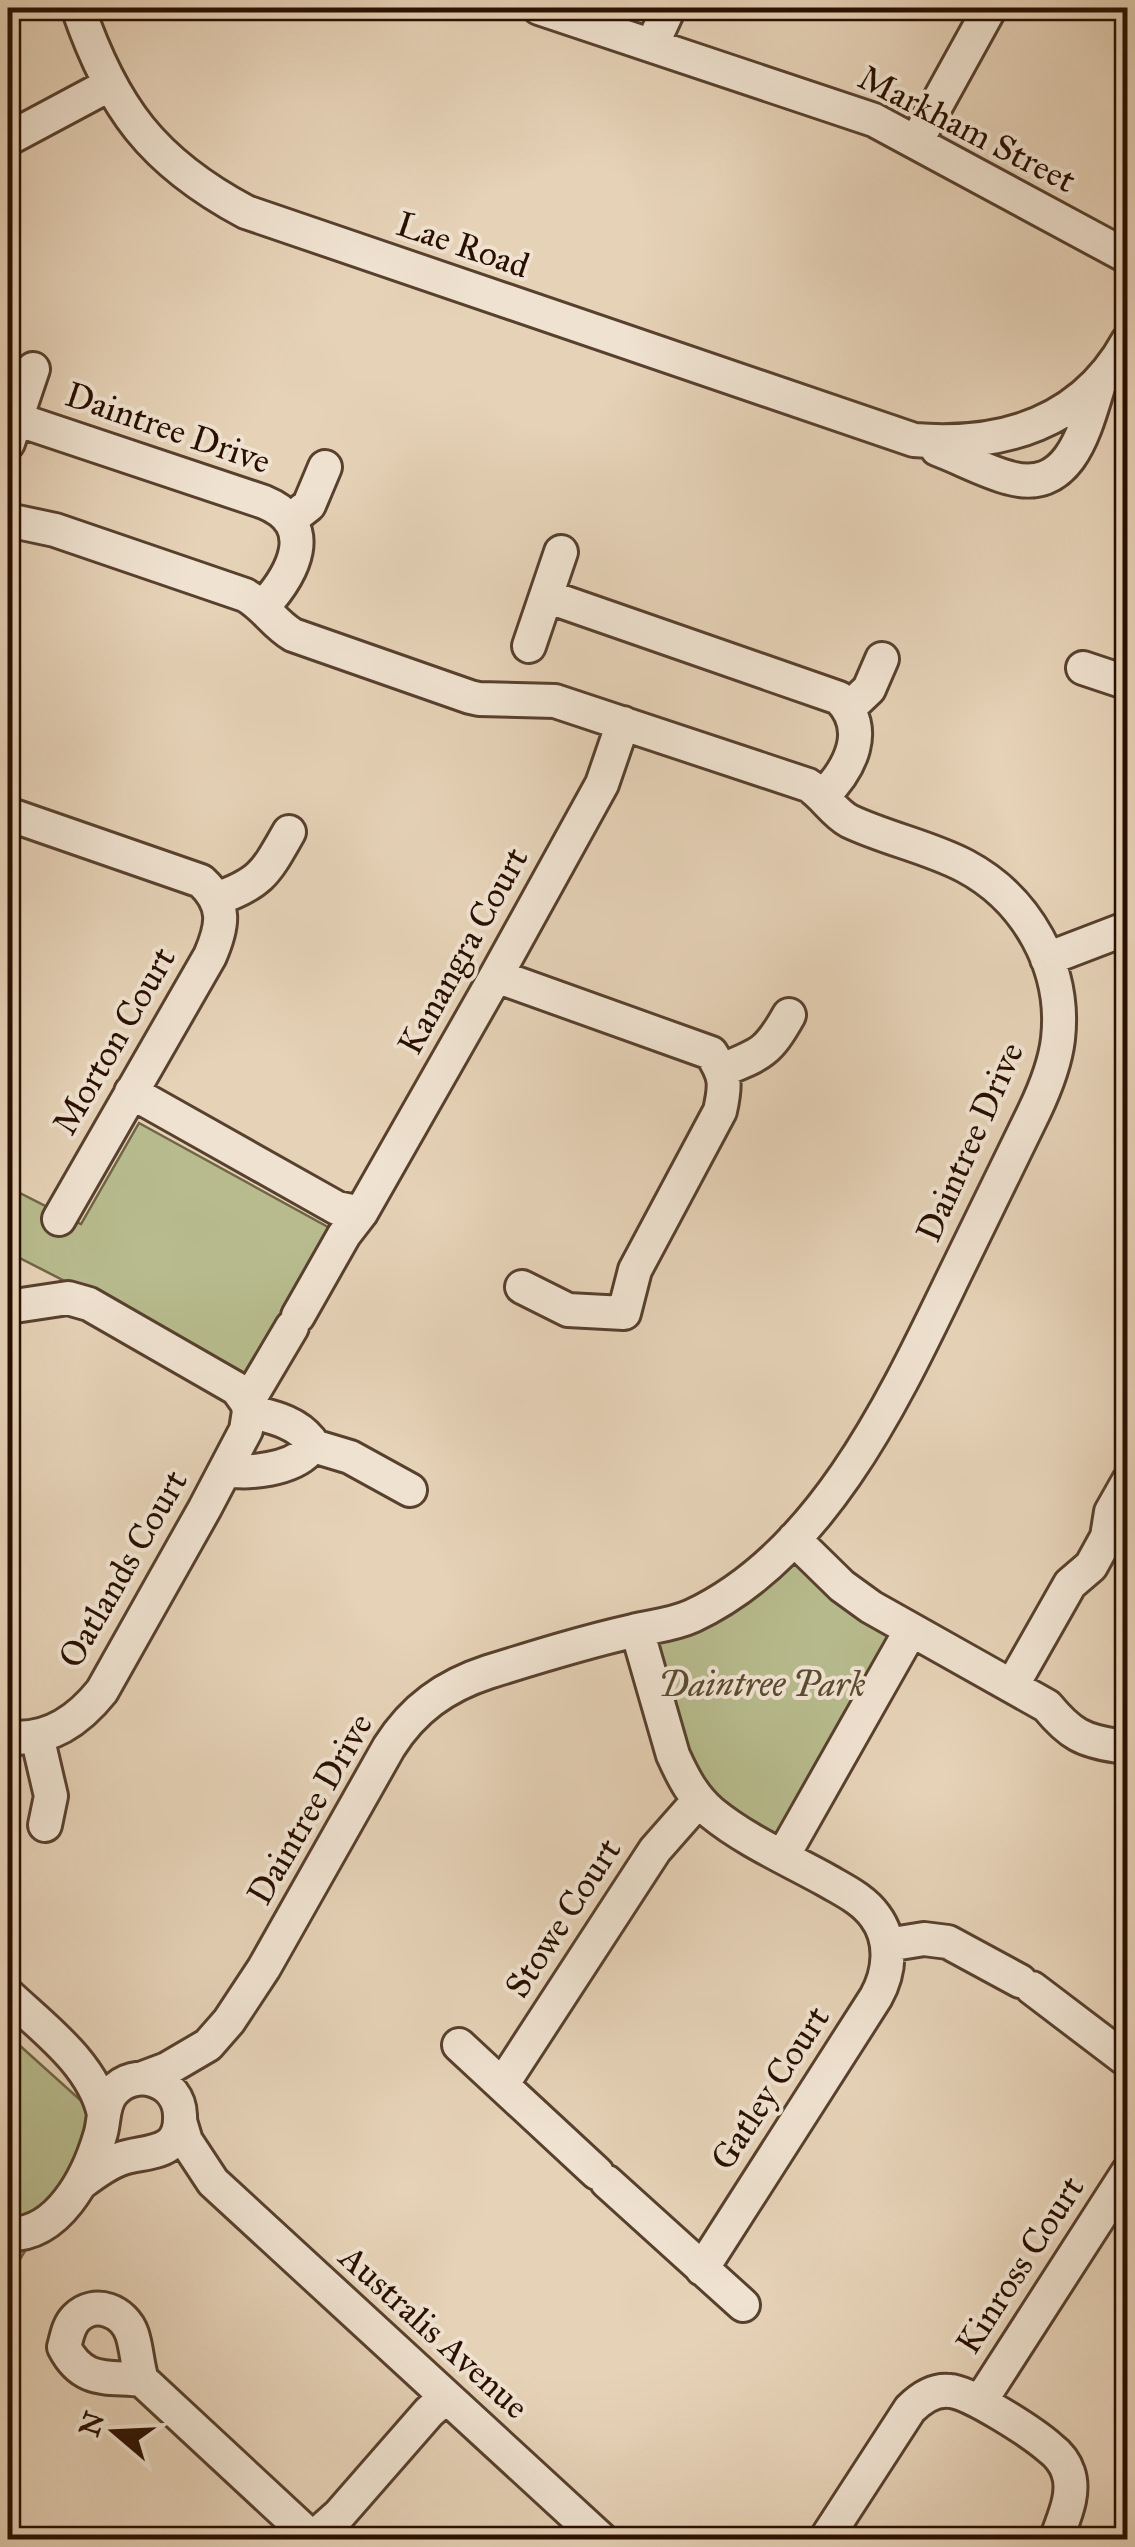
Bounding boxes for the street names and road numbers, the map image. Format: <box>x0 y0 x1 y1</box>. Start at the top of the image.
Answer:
street label: Markham Street <box>851 56 1083 202</box>
street label: Lae Road <box>391 202 535 288</box>
street label: Daintree Drive <box>60 373 276 483</box>
street label: Kanangra Court <box>388 840 538 1062</box>
street label: Morton Court <box>43 940 185 1142</box>
street label: Daintree Drive <box>907 1036 1033 1248</box>
street label: Oatlands Court <box>49 1463 197 1675</box>
street label: Daintree Drive <box>238 1706 382 1912</box>
street label: Stowe Court <box>496 1830 630 2006</box>
street label: Gatley Court <box>701 1998 839 2178</box>
street label: Kinross Court <box>947 2168 1093 2362</box>
street label: Australis Avenue <box>329 2235 537 2428</box>

